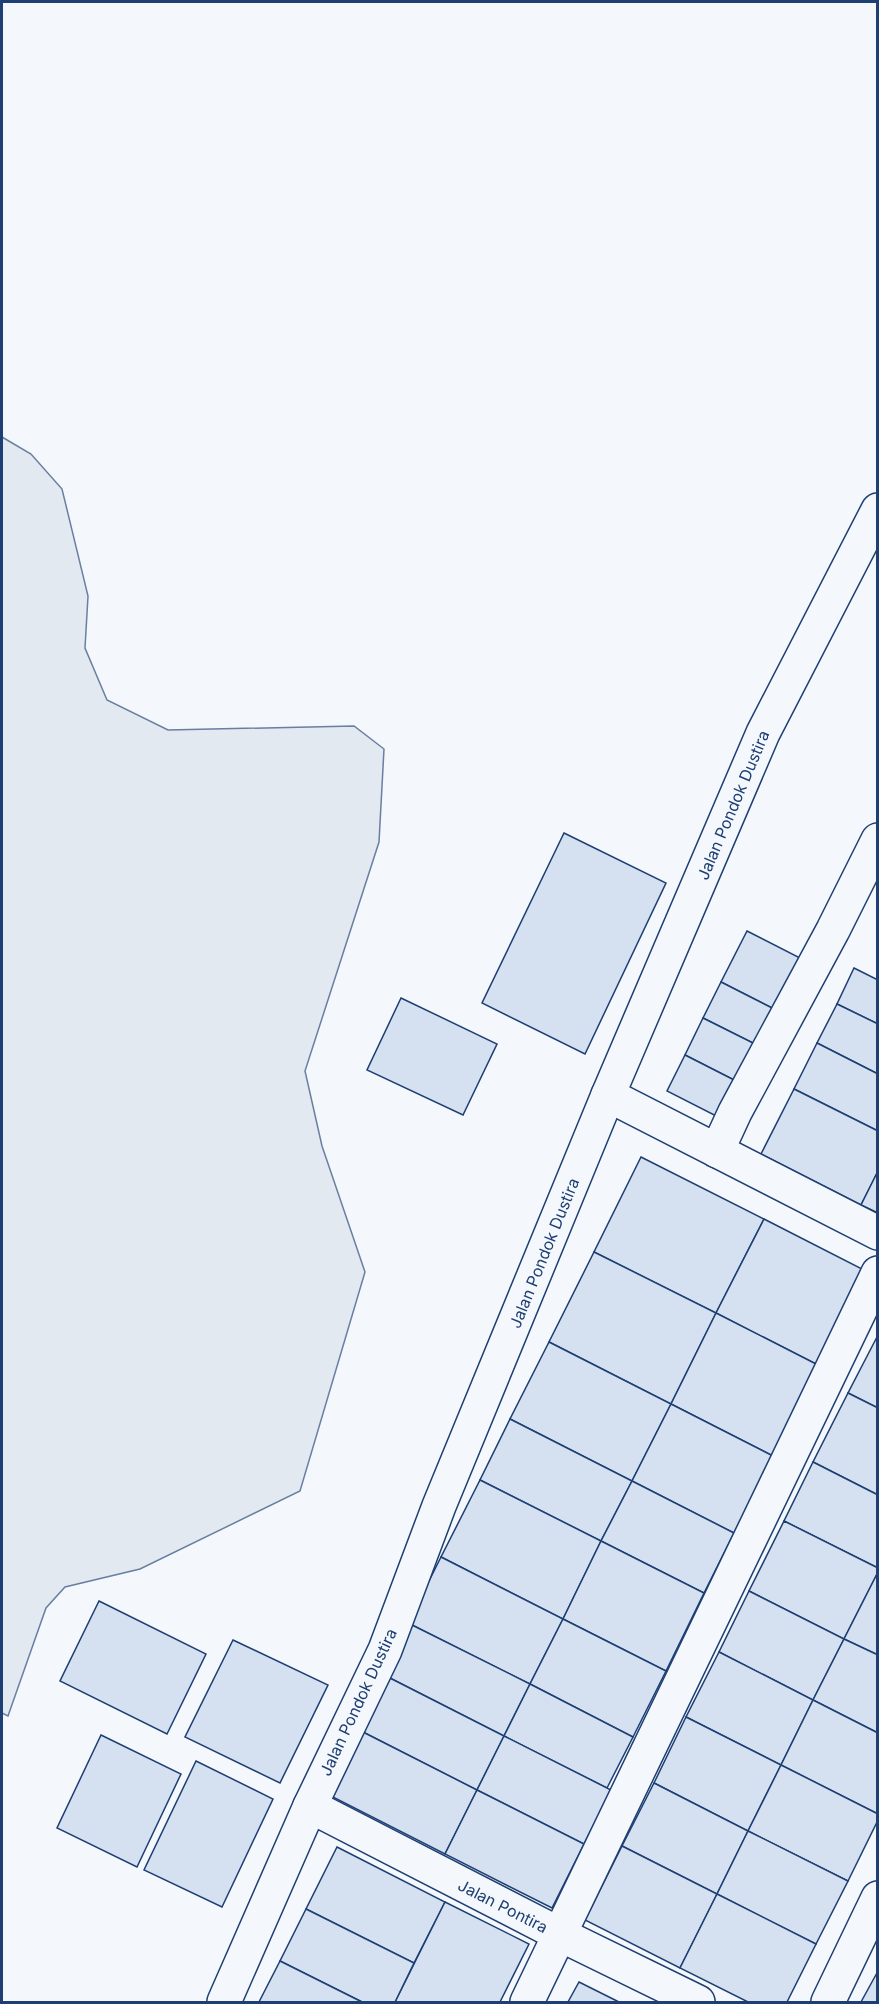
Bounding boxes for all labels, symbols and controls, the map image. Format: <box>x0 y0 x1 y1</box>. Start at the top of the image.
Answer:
street label: Jalan Pondok Dustira <box>692 727 774 883</box>
street label: Jalan Pondok Dustira <box>505 1175 583 1331</box>
street label: Jalan Pondok Dustira <box>315 1625 401 1779</box>
street label: Jalan Pontira <box>455 1875 551 1937</box>

